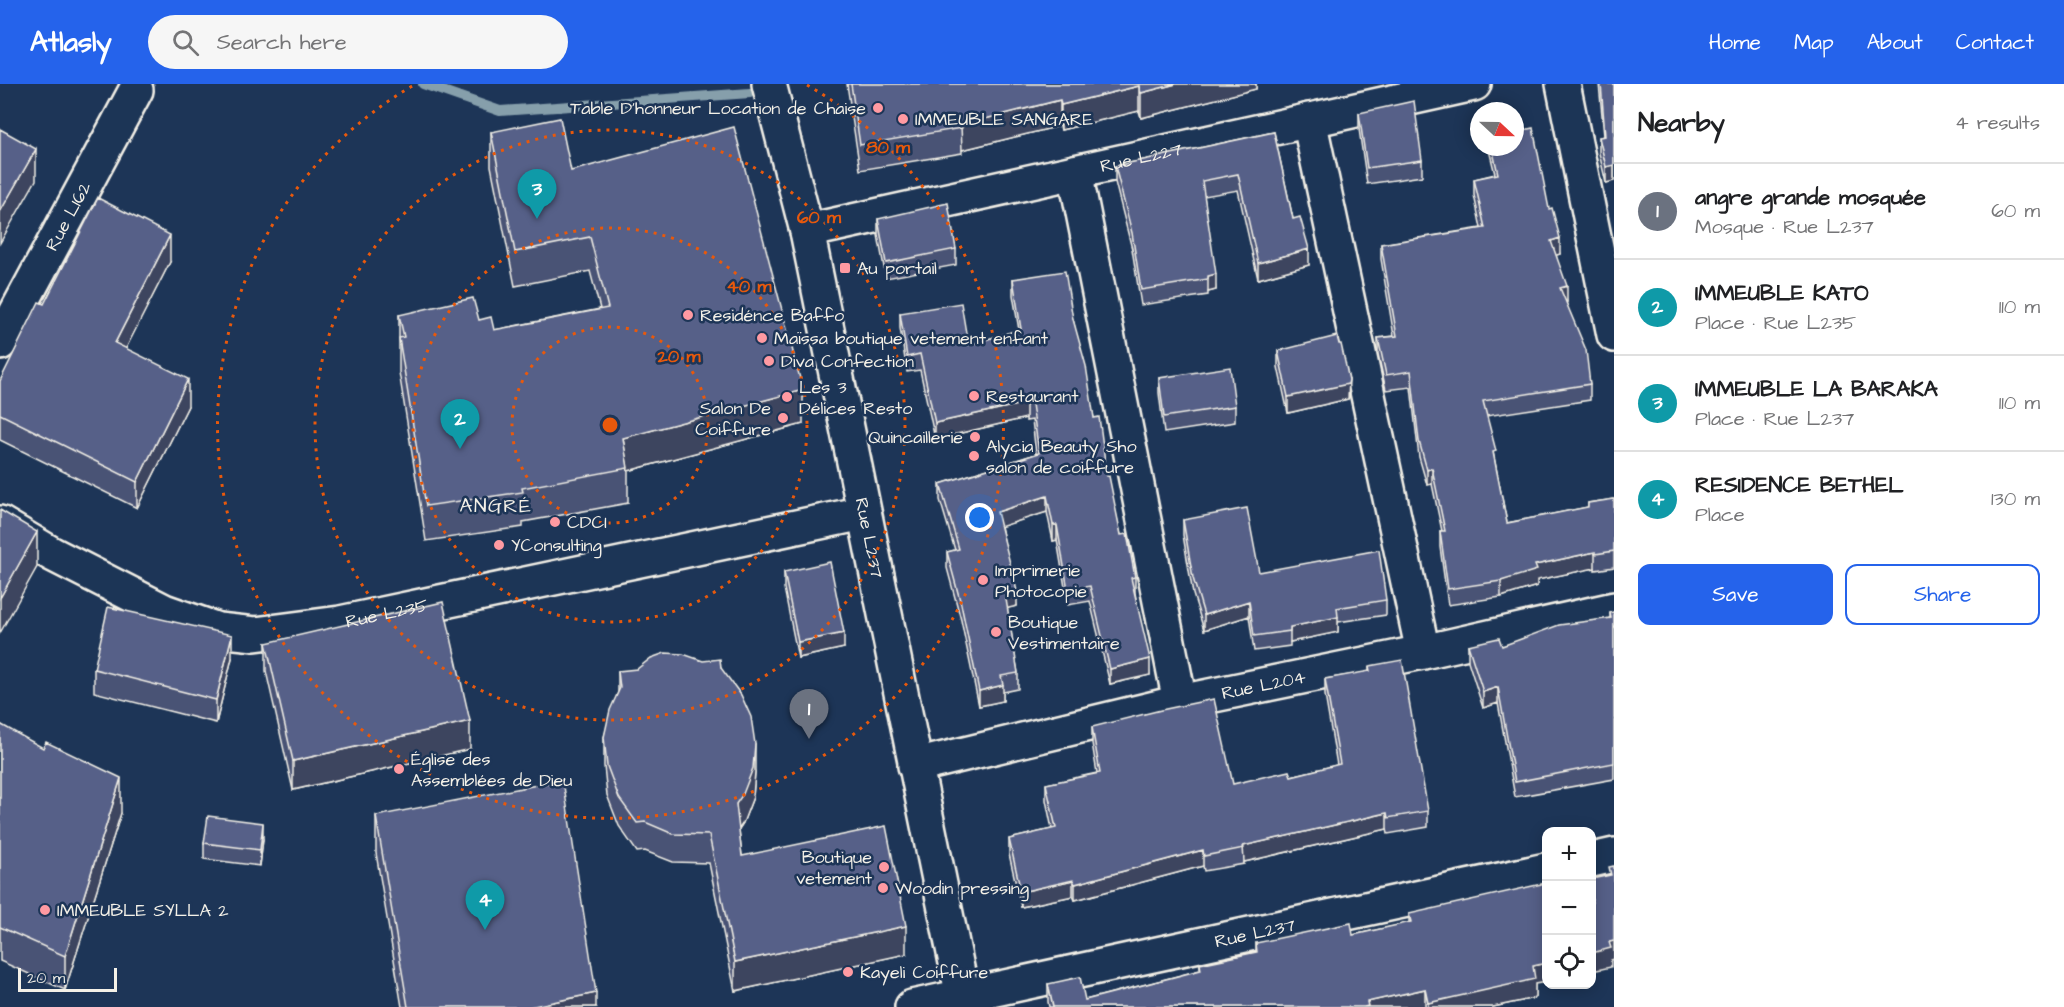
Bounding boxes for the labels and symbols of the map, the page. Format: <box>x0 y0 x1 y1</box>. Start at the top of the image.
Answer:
place label: Table D'honneur Location de Chaise <box>570 96 866 121</box>
marker: Table D'honneur Location de Chaise <box>871 101 885 115</box>
north arrow <box>1470 102 1524 156</box>
place label: IMMEUBLE SANGARE <box>915 107 1094 132</box>
marker: IMMEUBLE SANGARE <box>896 112 910 126</box>
text: 80 m <box>866 135 911 160</box>
street label: Rue L227 <box>1098 136 1184 179</box>
pin: 3 <box>518 170 556 219</box>
street label: Rue L162 <box>39 176 97 255</box>
text: 60 m <box>797 205 842 230</box>
place label: Au portail <box>857 256 937 281</box>
marker: Au portail <box>838 261 852 275</box>
text: 40 m <box>727 274 772 299</box>
place label: Residénce Baffo <box>700 303 844 328</box>
marker: Residénce Baffo <box>681 308 695 322</box>
place label: Maïssa boutique vetement enfant <box>774 326 1049 351</box>
marker: Maïssa boutique vetement enfant <box>755 331 769 345</box>
text: 20 m <box>657 344 701 369</box>
place label: Diva Confection <box>781 349 914 374</box>
marker: Diva Confection <box>762 354 776 368</box>
place label: Les 3 Délices Resto <box>799 375 912 421</box>
place label: Restaurant <box>986 384 1079 409</box>
marker: Restaurant <box>967 389 981 403</box>
marker: Les 3 Délices Resto <box>780 390 794 404</box>
place label: Salon De Coiffure <box>695 396 771 442</box>
pin: 2 <box>440 400 480 449</box>
marker: Salon De Coiffure <box>776 411 790 425</box>
centre of rings <box>600 415 620 435</box>
place label: Quincaillerie <box>868 425 963 450</box>
marker: Quincaillerie <box>968 430 982 444</box>
place label: Alycia Beauty Sho salon de coiffure <box>986 434 1137 480</box>
marker: Alycia Beauty Sho salon de coiffure <box>967 449 981 463</box>
district label: ANGRÉ <box>460 492 532 520</box>
street label: Rue L237 <box>849 495 890 581</box>
your location <box>965 503 994 532</box>
place label: CDCI <box>567 510 607 535</box>
marker: CDCI <box>548 515 562 529</box>
place label: YConsulting <box>511 533 602 559</box>
marker: YConsulting <box>492 538 506 552</box>
place label: Imprimerie Photocopie <box>995 558 1087 604</box>
marker: Imprimerie Photocopie <box>976 573 990 587</box>
street label: Rue L235 <box>343 592 430 634</box>
place label: Boutique Vestimentaire <box>1008 610 1120 656</box>
marker: Boutique Vestimentaire <box>989 625 1003 639</box>
street label: Rue L204 <box>1219 664 1308 706</box>
pin: 1 <box>790 690 828 739</box>
place label: Église des Assemblées de Dieu <box>411 747 572 793</box>
marker: Église des Assemblées de Dieu <box>392 762 406 776</box>
place label: Boutique vetement <box>796 845 873 891</box>
marker: Boutique vetement <box>877 860 891 874</box>
place label: Woodin pressing <box>895 876 1029 902</box>
pin: 4 <box>466 880 504 930</box>
marker: Woodin pressing <box>876 881 890 895</box>
place label: IMMEUBLE SYLLA 2 <box>57 898 229 923</box>
marker: IMMEUBLE SYLLA 2 <box>38 903 52 917</box>
street label: Rue L237 <box>1212 912 1298 954</box>
place label: Kayeli Coiffure <box>860 960 988 986</box>
scale bar <box>18 965 117 992</box>
marker: Kayeli Coiffure <box>841 965 855 979</box>

